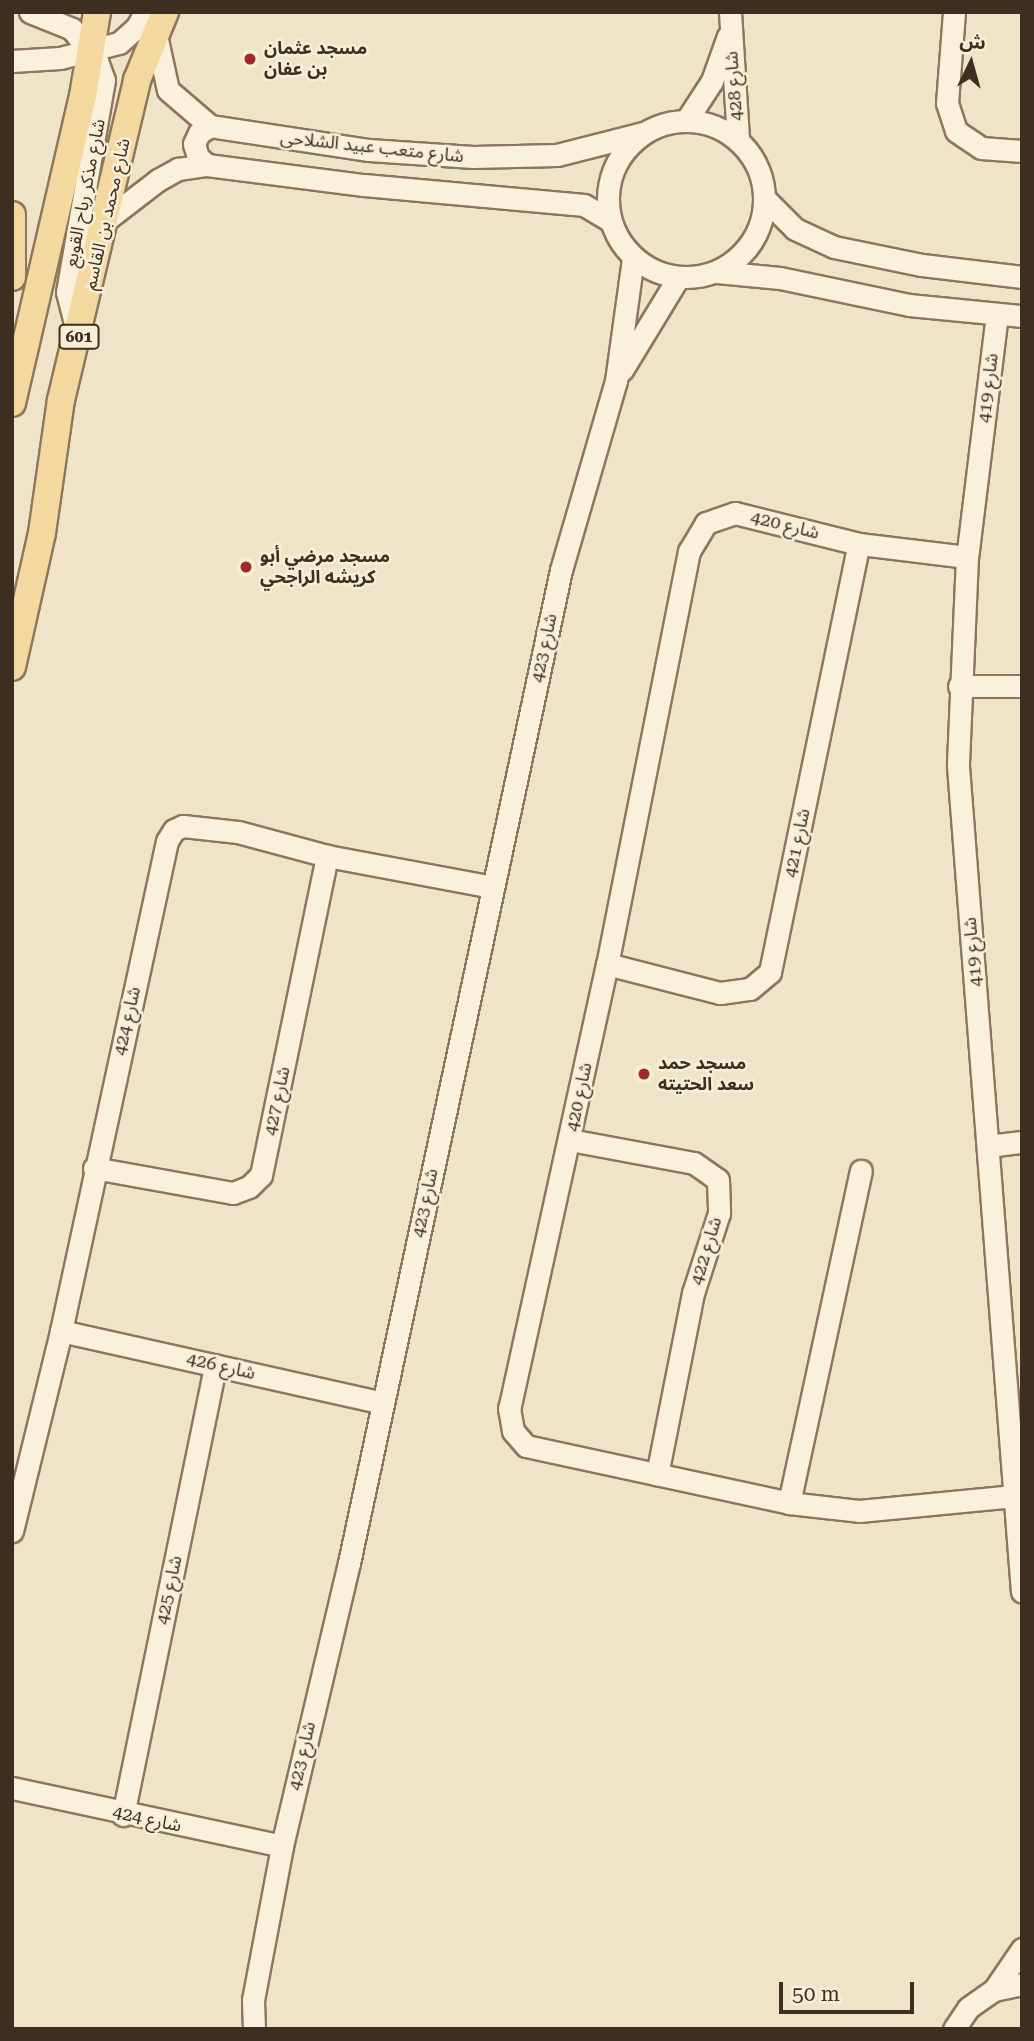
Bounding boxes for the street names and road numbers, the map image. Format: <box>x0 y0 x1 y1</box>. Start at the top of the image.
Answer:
street label: شارع 428 <box>721 50 747 122</box>
street label: شارع مذكر رباح القوبع <box>60 117 110 269</box>
street label: شارع متعب عبيد الشلاحى <box>279 127 465 167</box>
street label: شارع محمد بن القاسم <box>79 136 135 292</box>
road number: 601 <box>58 324 100 350</box>
street label: شارع 419 <box>973 352 1003 424</box>
street label: شارع 420 <box>748 506 822 544</box>
street label: شارع 423 <box>526 612 562 684</box>
street label: شارع 421 <box>779 807 815 879</box>
street label: شارع 419 <box>959 916 987 988</box>
street label: شارع 424 <box>109 985 145 1057</box>
street label: شارع 420 <box>561 1061 597 1133</box>
street label: شارع 427 <box>259 1065 295 1137</box>
street label: شارع 423 <box>407 1167 443 1239</box>
street label: شارع 422 <box>685 1214 727 1288</box>
street label: شارع 426 <box>185 1348 257 1384</box>
street label: شارع 425 <box>151 1554 187 1626</box>
street label: شارع 423 <box>284 1720 320 1792</box>
street label: شارع 424 <box>111 1801 183 1837</box>

